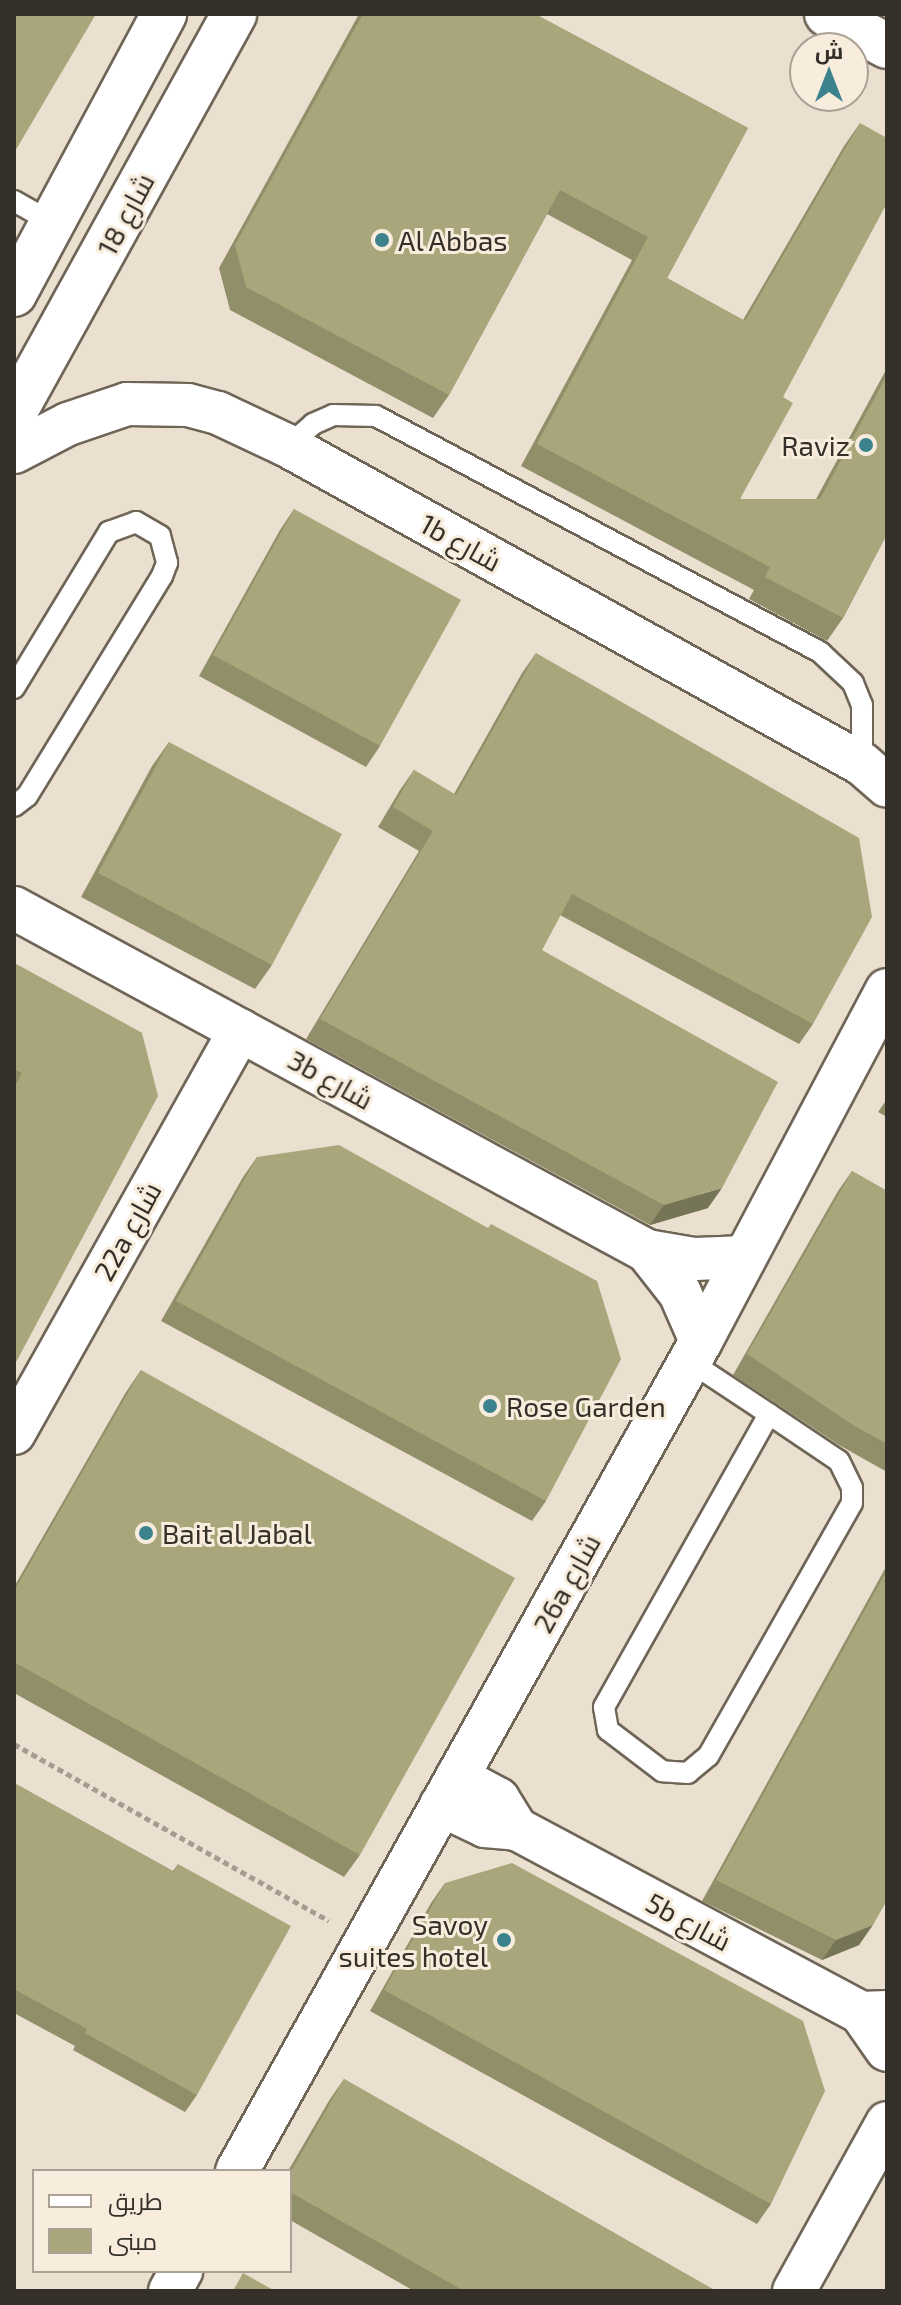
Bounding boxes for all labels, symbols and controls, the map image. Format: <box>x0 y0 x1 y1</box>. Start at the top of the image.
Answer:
north arrow <box>789 32 869 112</box>
text: ش <box>815 37 843 63</box>
street label: شارع 18 <box>89 167 161 261</box>
place label: Al Abbas <box>398 223 509 257</box>
marker: Al Abbas <box>373 231 391 249</box>
place label: Raviz <box>781 428 850 462</box>
marker: Raviz <box>857 436 875 454</box>
street label: 1b شارع <box>415 506 507 578</box>
street label: 3b شارع <box>283 1042 379 1116</box>
street label: 22a شارع <box>86 1176 168 1286</box>
place label: Rose Garden <box>506 1389 666 1423</box>
marker: Rose Garden <box>481 1397 499 1415</box>
place label: Bait al Jabal <box>162 1516 313 1550</box>
marker: Bait al Jabal <box>137 1524 155 1542</box>
street label: 26a شارع <box>525 1528 607 1638</box>
street label: 5b شارع <box>641 1885 737 1957</box>
place label: Savoy suites hotel <box>339 1907 488 1973</box>
marker: Savoy suites hotel <box>495 1931 513 1949</box>
legend <box>32 2169 292 2273</box>
text: طريق <box>108 2186 163 2215</box>
text: مبنى <box>108 2226 157 2255</box>

